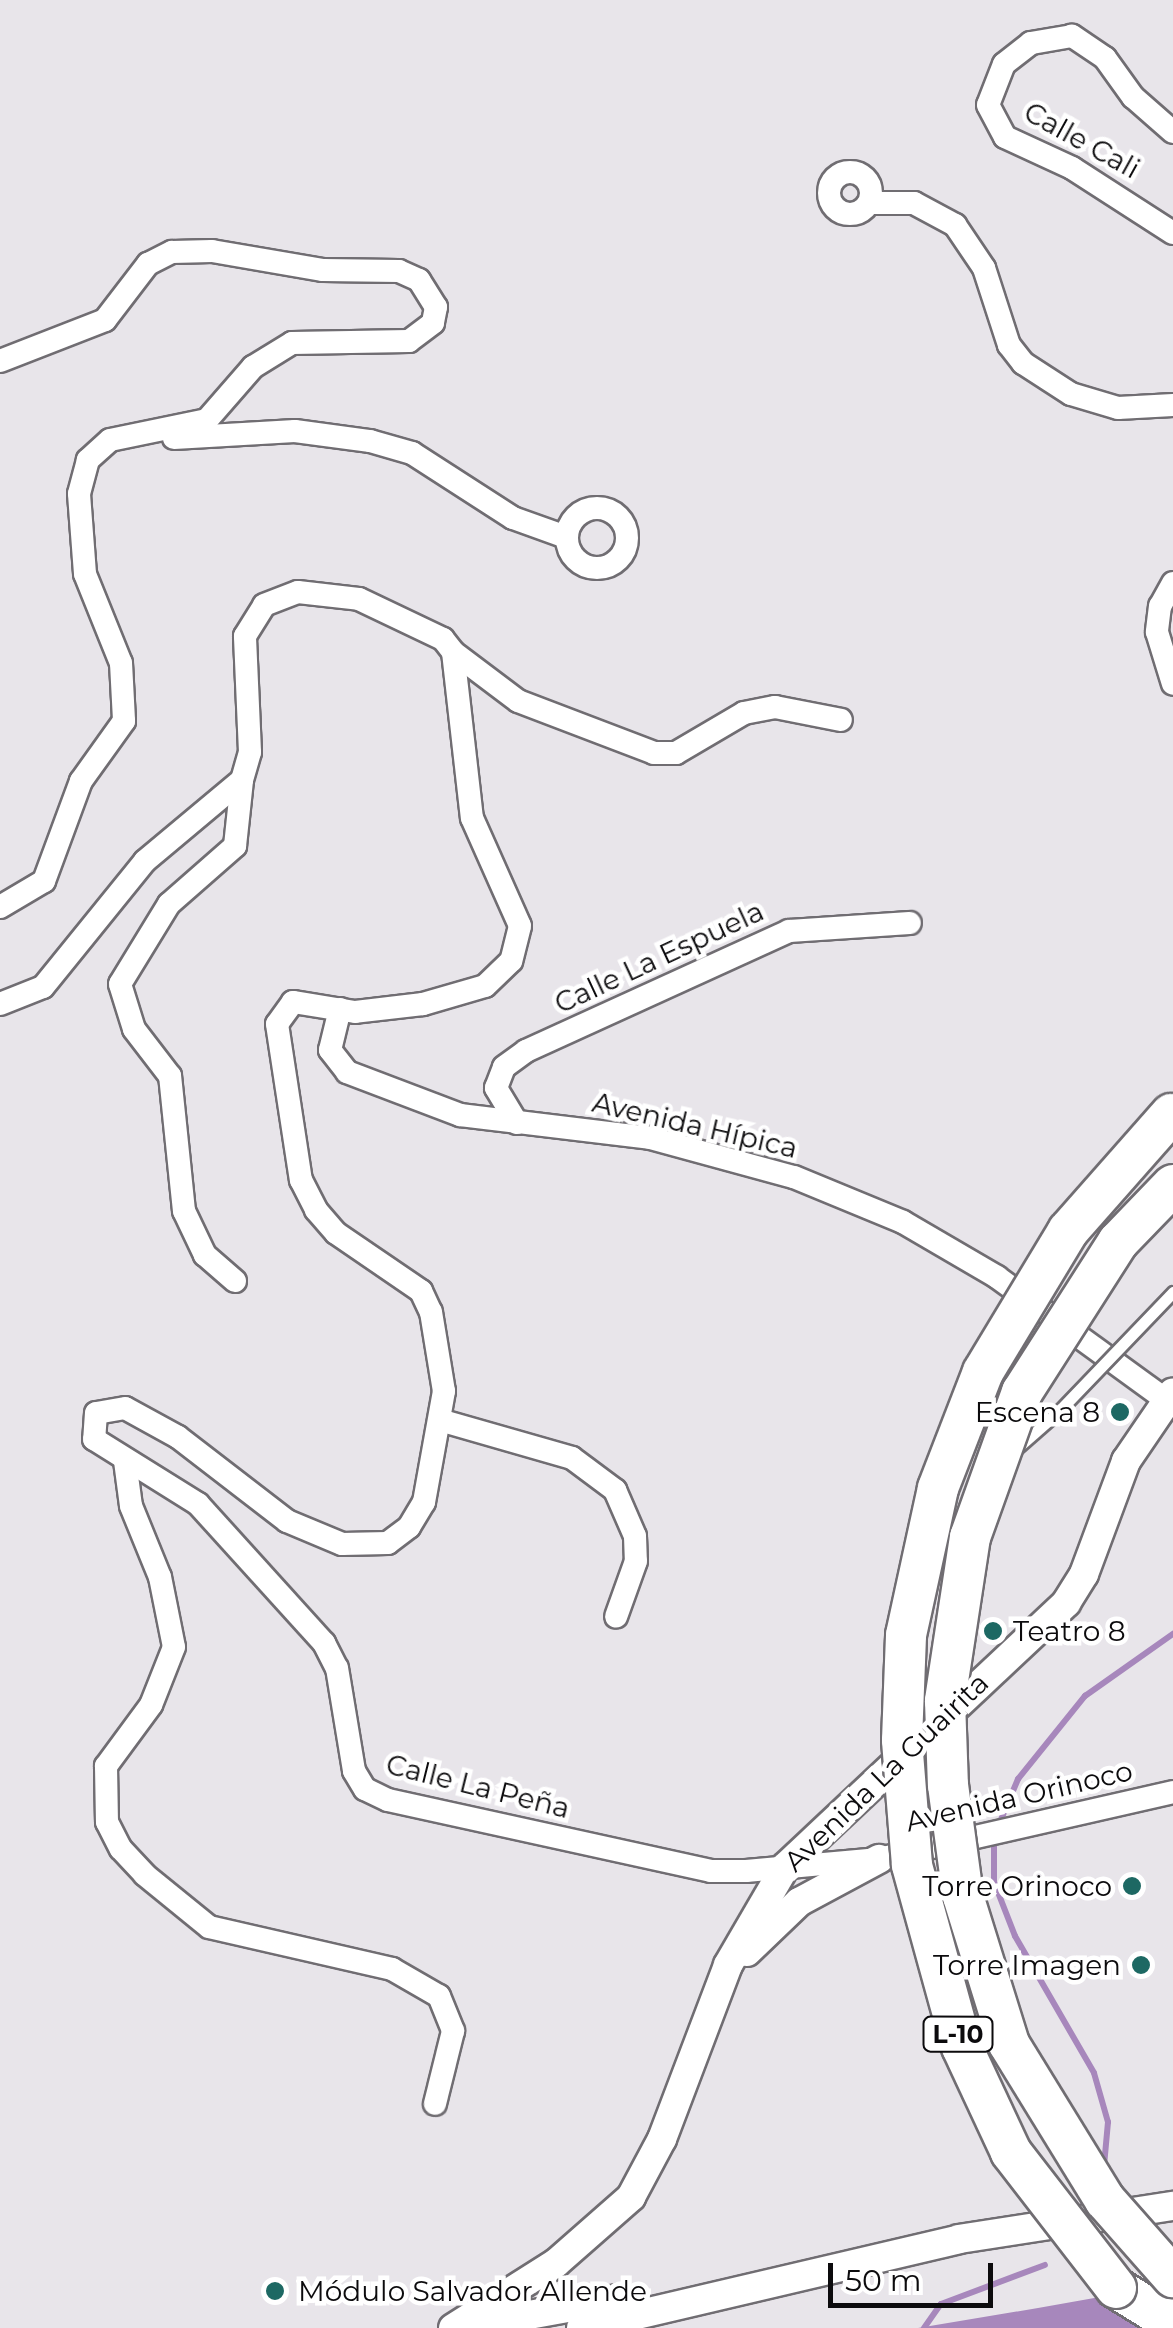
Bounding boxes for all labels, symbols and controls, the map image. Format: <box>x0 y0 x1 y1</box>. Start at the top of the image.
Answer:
street label: Calle Cali <box>1018 95 1146 185</box>
street label: Calle La Espuela <box>549 894 769 1020</box>
street label: Avenida Hípica <box>589 1085 801 1165</box>
place label: Escena 8 <box>975 1395 1100 1429</box>
marker: Escena 8 <box>1109 1401 1131 1423</box>
place label: Teatro 8 <box>1013 1614 1126 1648</box>
marker: Teatro 8 <box>982 1620 1004 1642</box>
street label: Avenida La Guairita <box>777 1666 995 1878</box>
street label: Calle La Peña <box>383 1747 573 1825</box>
street label: Avenida Orinoco <box>902 1754 1136 1838</box>
place label: Torre Orinoco <box>922 1869 1112 1903</box>
marker: Torre Orinoco <box>1121 1875 1143 1897</box>
place label: Torre Imagen <box>933 1948 1121 1982</box>
marker: Torre Imagen <box>1130 1954 1152 1976</box>
road number: L-10 <box>920 2014 996 2054</box>
scale bar <box>833 2243 998 2305</box>
text: 50 m <box>845 2262 922 2299</box>
place label: Módulo Salvador Allende <box>298 2274 647 2308</box>
marker: Módulo Salvador Allende <box>262 2278 288 2304</box>

